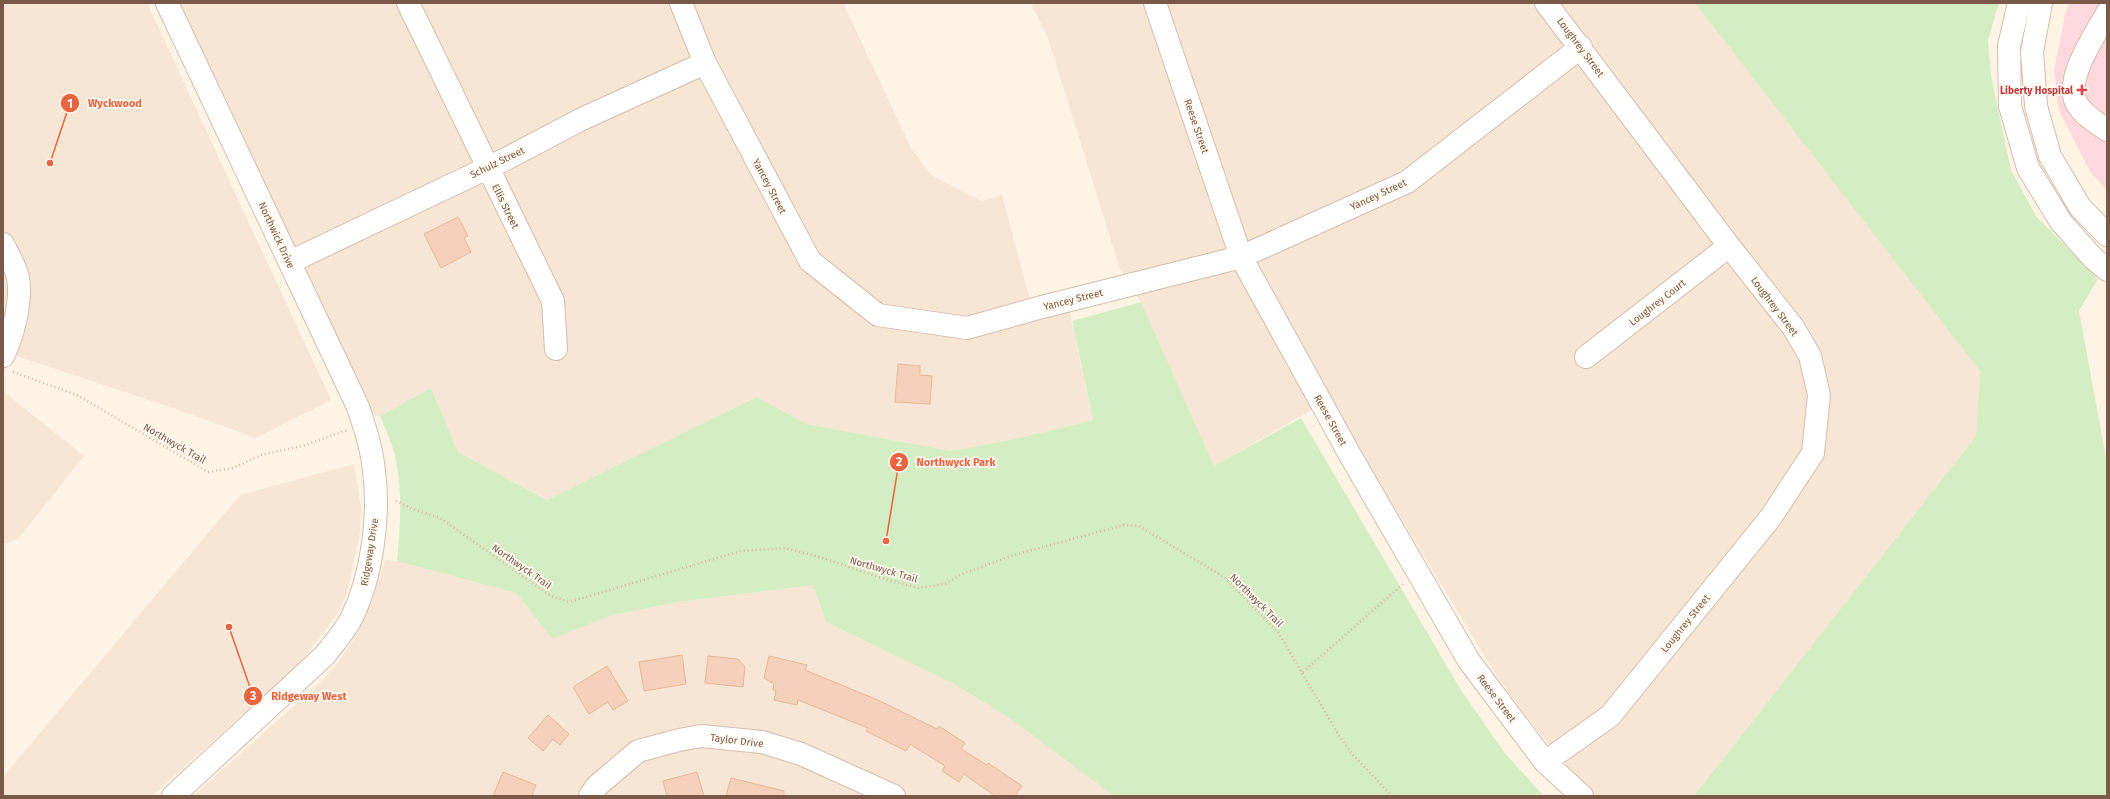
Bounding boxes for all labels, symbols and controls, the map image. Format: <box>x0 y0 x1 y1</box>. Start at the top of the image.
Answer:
street label: Loughrey Street <box>1554 16 1607 80</box>
marker: Liberty Hospital <box>2076 84 2088 96</box>
place label: Liberty Hospital <box>2000 85 2073 97</box>
callout: Wyckwood <box>60 92 150 115</box>
text: 1 <box>67 97 73 111</box>
text: Wyckwood <box>88 97 142 110</box>
street label: Reese Street <box>1181 98 1211 155</box>
street label: Schulz Street <box>468 144 527 181</box>
street label: Yancey Street <box>750 157 789 216</box>
street label: Yancey Street <box>1348 176 1409 213</box>
street label: Ellis Street <box>489 182 521 231</box>
street label: Northwick Drive <box>255 200 297 271</box>
street label: Loughrey Street <box>1748 275 1801 339</box>
street label: Loughrey Court <box>1627 277 1689 329</box>
street label: Yancey Street <box>1042 287 1105 313</box>
street label: Reese Street <box>1311 393 1349 449</box>
street label: Northwyck Trail <box>141 421 208 467</box>
callout: Northwyck Park <box>889 450 1004 473</box>
text: 2 <box>896 455 902 469</box>
text: Northwyck Park <box>916 456 996 469</box>
street label: Ridgeway Drive <box>359 517 381 587</box>
street label: Northwyck Trail <box>489 542 554 592</box>
street label: Northwyck Trail <box>848 555 919 585</box>
street label: Northwyck Trail <box>1227 572 1285 630</box>
street label: Loughrey Street <box>1659 592 1713 655</box>
street label: Reese Street <box>1474 672 1518 725</box>
callout: Ridgeway West <box>243 684 354 707</box>
text: 3 <box>249 689 256 703</box>
text: Ridgeway West <box>271 690 347 703</box>
street label: Taylor Drive <box>710 732 764 750</box>

